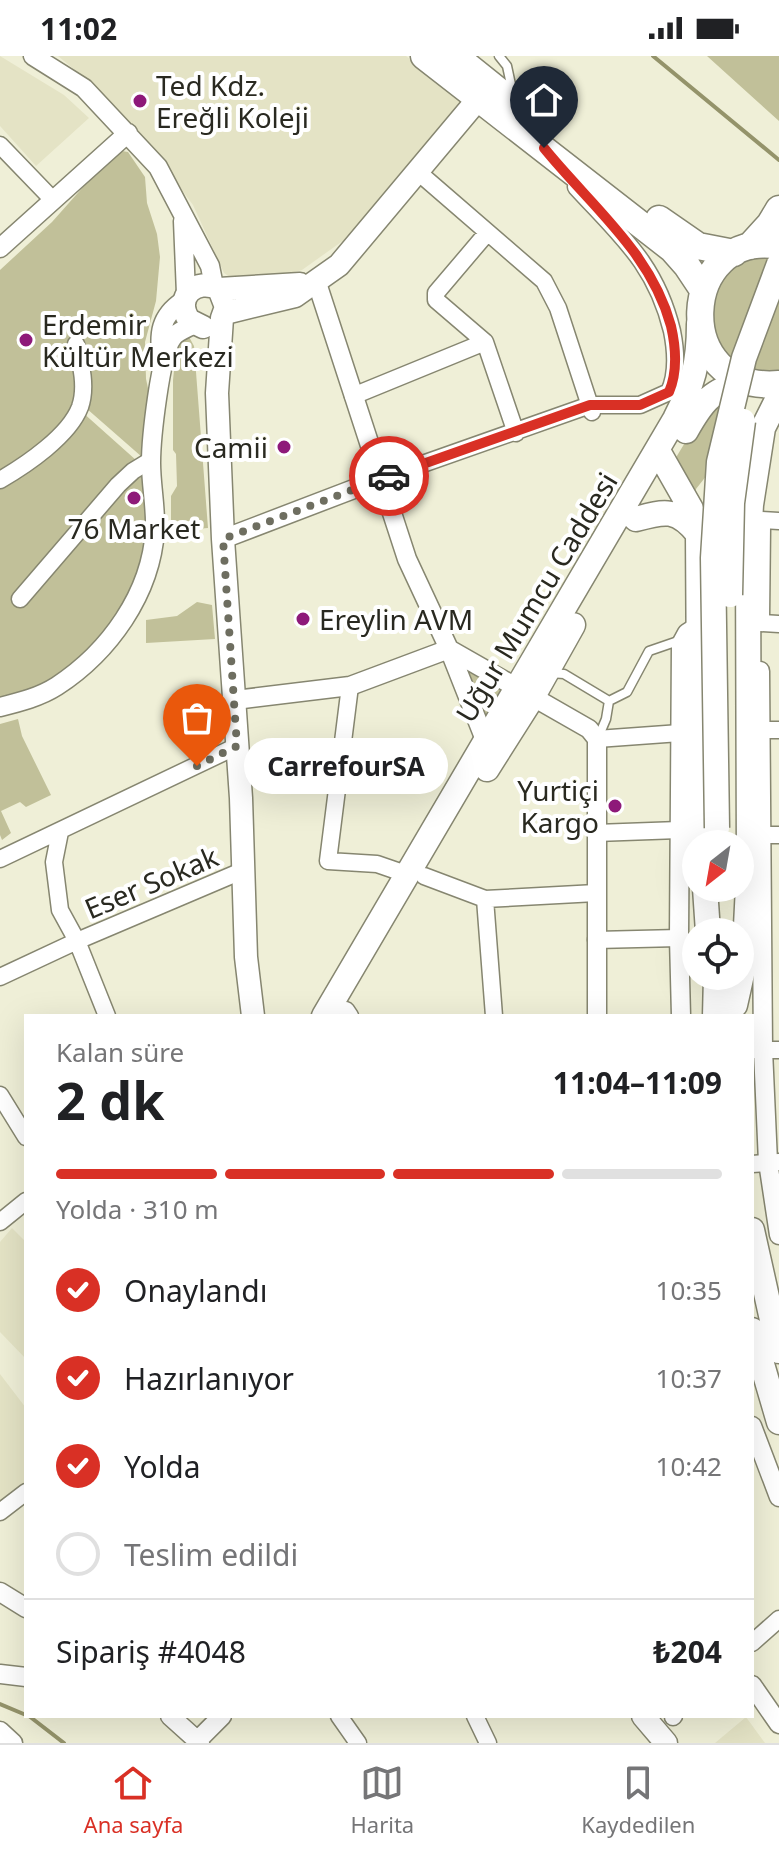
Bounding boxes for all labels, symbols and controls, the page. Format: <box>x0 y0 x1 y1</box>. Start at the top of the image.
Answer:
text: 11:02 <box>40 8 117 49</box>
place label: Ted Kdz. Ereğli Koleji <box>156 66 309 136</box>
pin <box>510 66 578 148</box>
icon: home <box>522 78 566 122</box>
marker: Ted Kdz. Ereğli Koleji <box>131 92 149 110</box>
place label: Erdemir Kültür Merkezi <box>42 305 234 375</box>
marker: Erdemir Kültür Merkezi <box>17 331 35 349</box>
place label: Camii <box>194 428 268 466</box>
courier <box>349 436 429 516</box>
marker: Camii <box>275 438 293 456</box>
icon: car <box>367 454 411 498</box>
street label: Uğur Mumcu Caddesi <box>446 465 626 729</box>
marker: 76 Market <box>125 489 143 507</box>
place label: 76 Market <box>68 509 200 547</box>
place label: Ereylin AVM <box>319 600 473 638</box>
marker: Ereylin AVM <box>294 610 312 628</box>
pin <box>163 684 231 766</box>
icon: bag <box>175 696 219 740</box>
callout: CarrefourSA <box>245 738 449 794</box>
text: CarrefourSA <box>267 748 425 784</box>
place label: Yurtiçi Kargo <box>517 771 599 841</box>
marker: Yurtiçi Kargo <box>606 797 624 815</box>
north arrow <box>682 830 754 902</box>
map controls <box>682 830 754 990</box>
street label: Eser Sokak <box>78 837 224 927</box>
button: locate <box>682 918 754 990</box>
text: Kalan süre <box>56 1034 184 1070</box>
text: 11:04–11:09 <box>553 1062 722 1103</box>
text: 2 dk <box>56 1064 164 1135</box>
text: Yolda · 310 m <box>56 1191 219 1227</box>
icon: check <box>56 1268 100 1312</box>
text: Onaylandı <box>124 1270 267 1311</box>
text: 10:35 <box>656 1272 722 1308</box>
icon: check <box>56 1356 100 1400</box>
text: Hazırlanıyor <box>124 1358 294 1399</box>
text: 10:37 <box>656 1360 722 1396</box>
icon: check <box>56 1444 100 1488</box>
text: Yolda <box>124 1446 201 1487</box>
text: 10:42 <box>656 1448 722 1484</box>
text: Teslim edildi <box>124 1534 298 1575</box>
text: Sipariş #4048 <box>56 1631 246 1672</box>
text: ₺204 <box>653 1631 722 1672</box>
tab: Ana sayfa <box>84 1761 183 1839</box>
tab: Harita <box>350 1761 414 1839</box>
tab: Kaydedilen <box>581 1761 695 1839</box>

